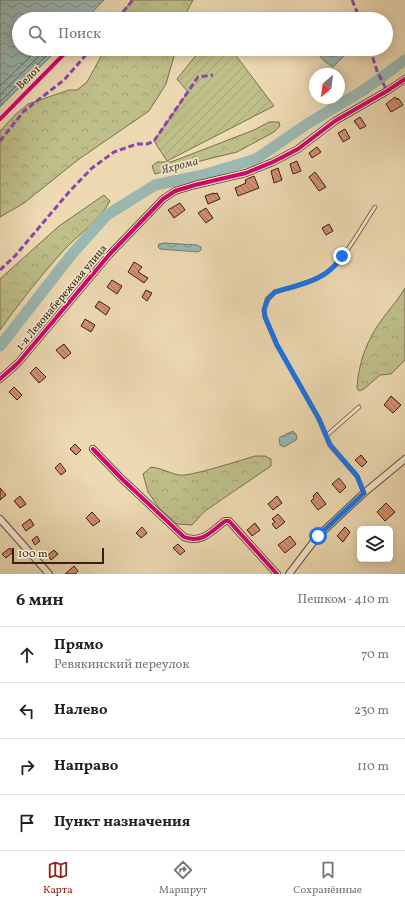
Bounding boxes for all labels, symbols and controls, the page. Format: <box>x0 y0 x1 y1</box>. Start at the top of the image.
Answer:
search box <box>12 12 393 56</box>
icon: search <box>26 23 48 45</box>
text: Поиск <box>58 24 101 45</box>
street label: Вело1 <box>14 63 44 93</box>
north arrow <box>309 68 345 104</box>
water label: Яхрома <box>159 153 200 179</box>
street label: 1-я Левонабережная улица <box>13 241 111 354</box>
route end <box>333 247 351 265</box>
map controls <box>357 526 393 562</box>
button: layers <box>357 526 393 562</box>
route start <box>309 527 327 545</box>
scale bar <box>12 546 104 565</box>
text: 100 m <box>18 547 48 562</box>
text: 6 мин <box>16 589 63 612</box>
text: Пешком · 410 m <box>298 591 389 609</box>
text: Прямо <box>54 635 103 656</box>
icon: ahead <box>16 644 38 666</box>
text: 70 m <box>361 646 389 664</box>
text: Ревякинский переулок <box>54 656 189 674</box>
icon: left <box>16 700 38 722</box>
text: Налево <box>54 700 108 721</box>
text: 230 m <box>354 702 389 720</box>
icon: right <box>16 756 38 778</box>
text: Направо <box>54 756 118 777</box>
text: 110 m <box>357 758 389 776</box>
icon: arrive <box>16 812 38 834</box>
text: Пункт назначения <box>54 812 190 833</box>
tab: Карта <box>43 859 73 898</box>
tab: Маршрут <box>159 859 207 898</box>
tab: Сохранённые <box>293 859 362 898</box>

